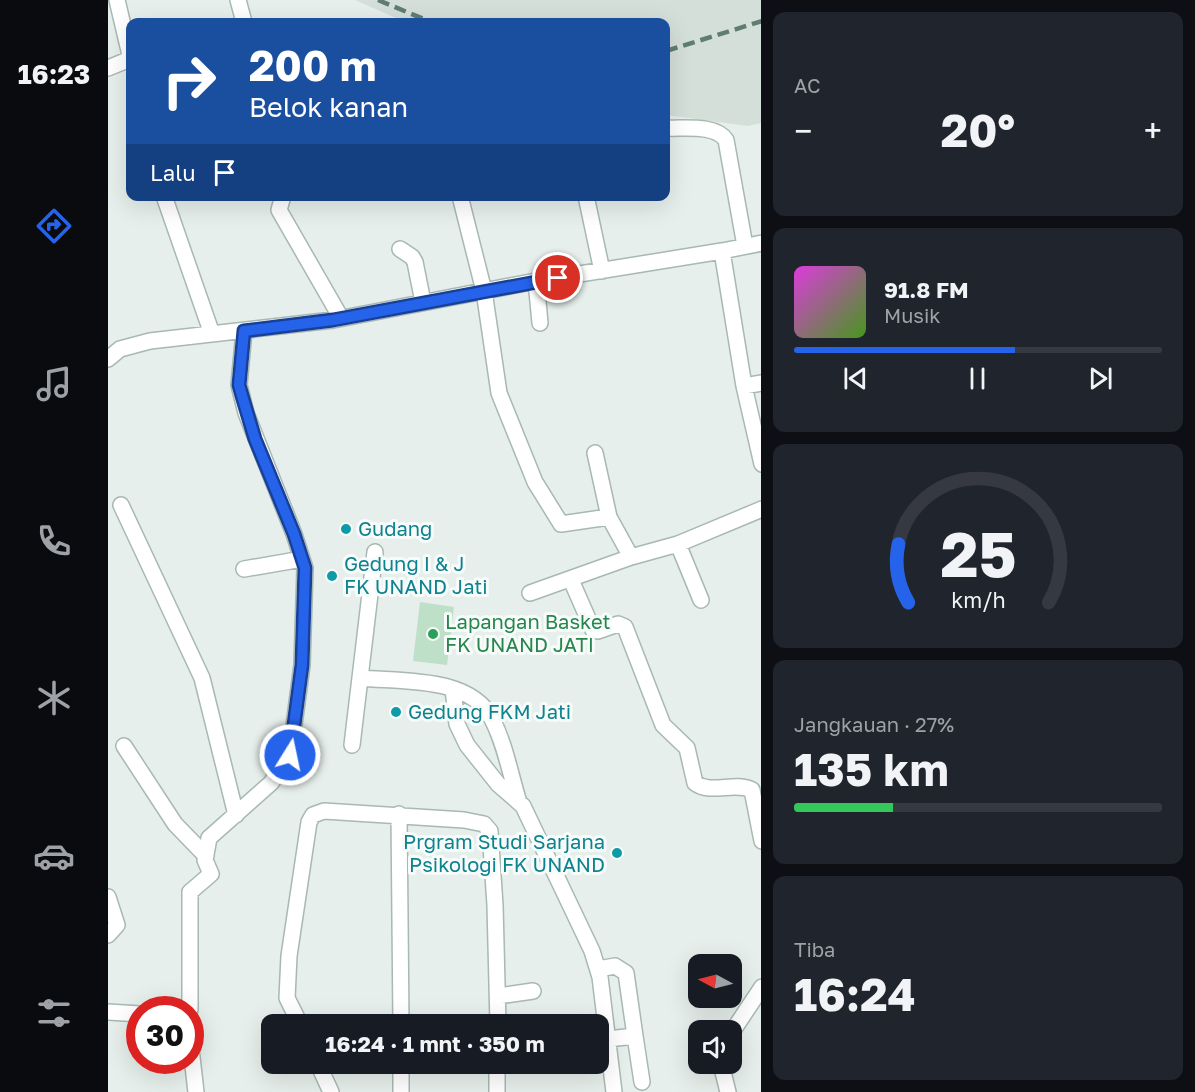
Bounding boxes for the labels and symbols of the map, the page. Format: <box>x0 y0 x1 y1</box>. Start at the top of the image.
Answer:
pin <box>532 252 583 303</box>
place label: Gudang <box>358 516 432 540</box>
marker: Gudang <box>339 522 353 536</box>
place label: Gedung I & J FK UNAND Jati <box>344 551 488 598</box>
marker: Gedung I & J FK UNAND Jati <box>325 569 339 583</box>
place label: Lapangan Basket FK UNAND JATI <box>445 609 611 656</box>
marker: Lapangan Basket FK UNAND JATI <box>426 627 440 641</box>
place label: Gedung FKM Jati <box>408 699 571 723</box>
marker: Gedung FKM Jati <box>389 705 403 719</box>
position arrow <box>258 723 322 787</box>
place label: Prgram Studi Sarjana Psikologi FK UNAND <box>403 829 605 876</box>
marker: Prgram Studi Sarjana Psikologi FK UNAND <box>610 846 624 860</box>
north arrow <box>688 954 742 1008</box>
speed limit sign: 30 <box>126 996 204 1074</box>

